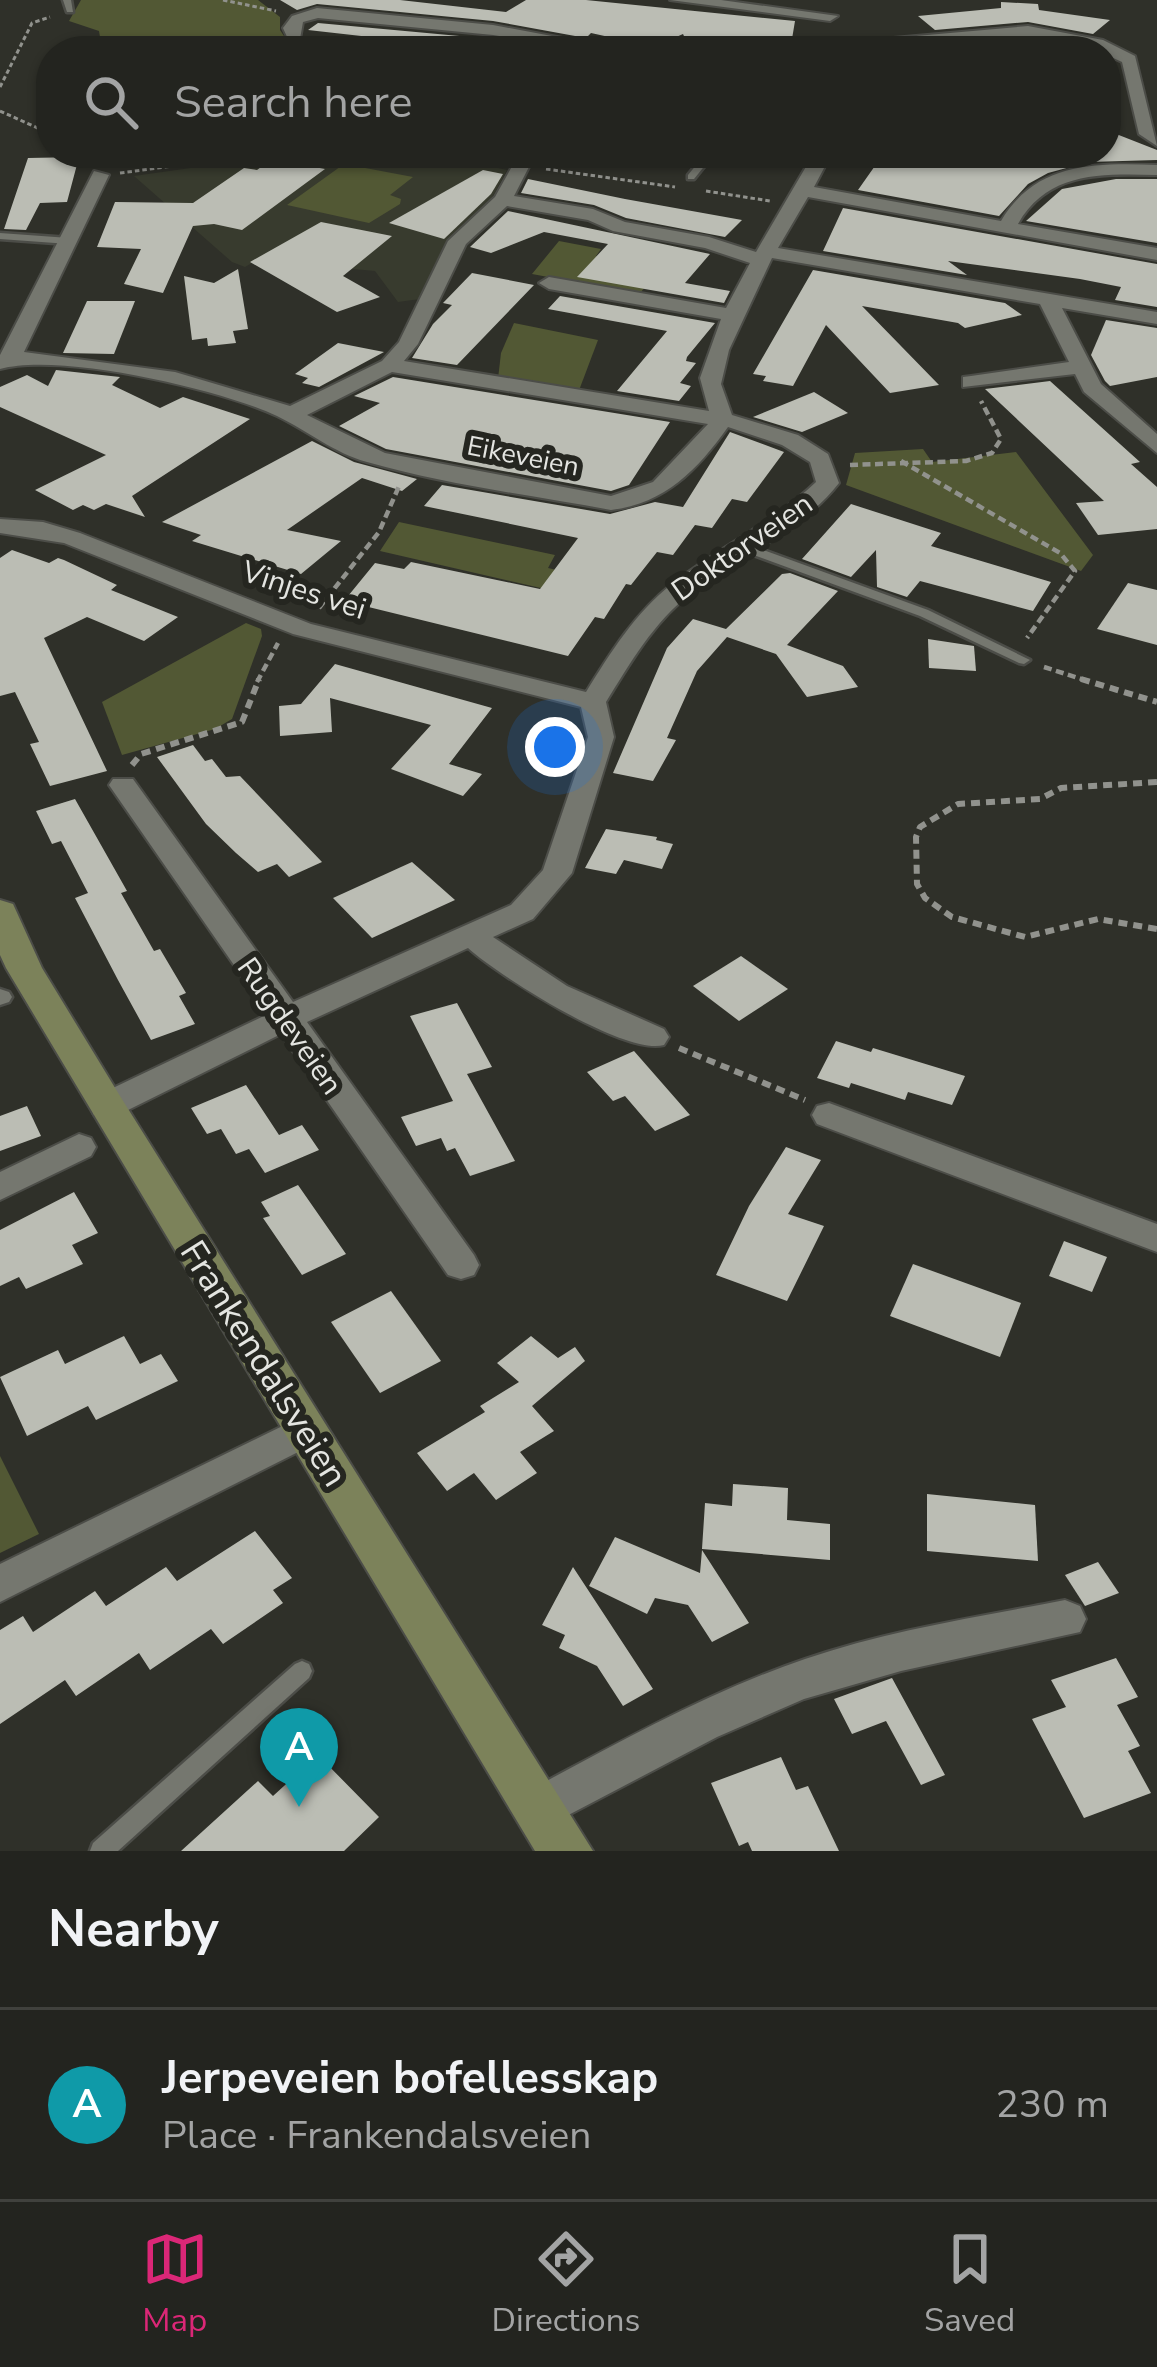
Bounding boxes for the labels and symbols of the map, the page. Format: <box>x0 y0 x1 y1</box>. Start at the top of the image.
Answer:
street label: Eikeveien <box>464 428 582 485</box>
street label: Doktorveien <box>664 484 821 611</box>
street label: Vinjes vei <box>236 551 371 630</box>
your location <box>525 717 585 777</box>
street label: Rugdeveien <box>227 949 352 1103</box>
street label: Frankendalsveien <box>168 1231 359 1496</box>
pin: A <box>260 1708 338 1807</box>

